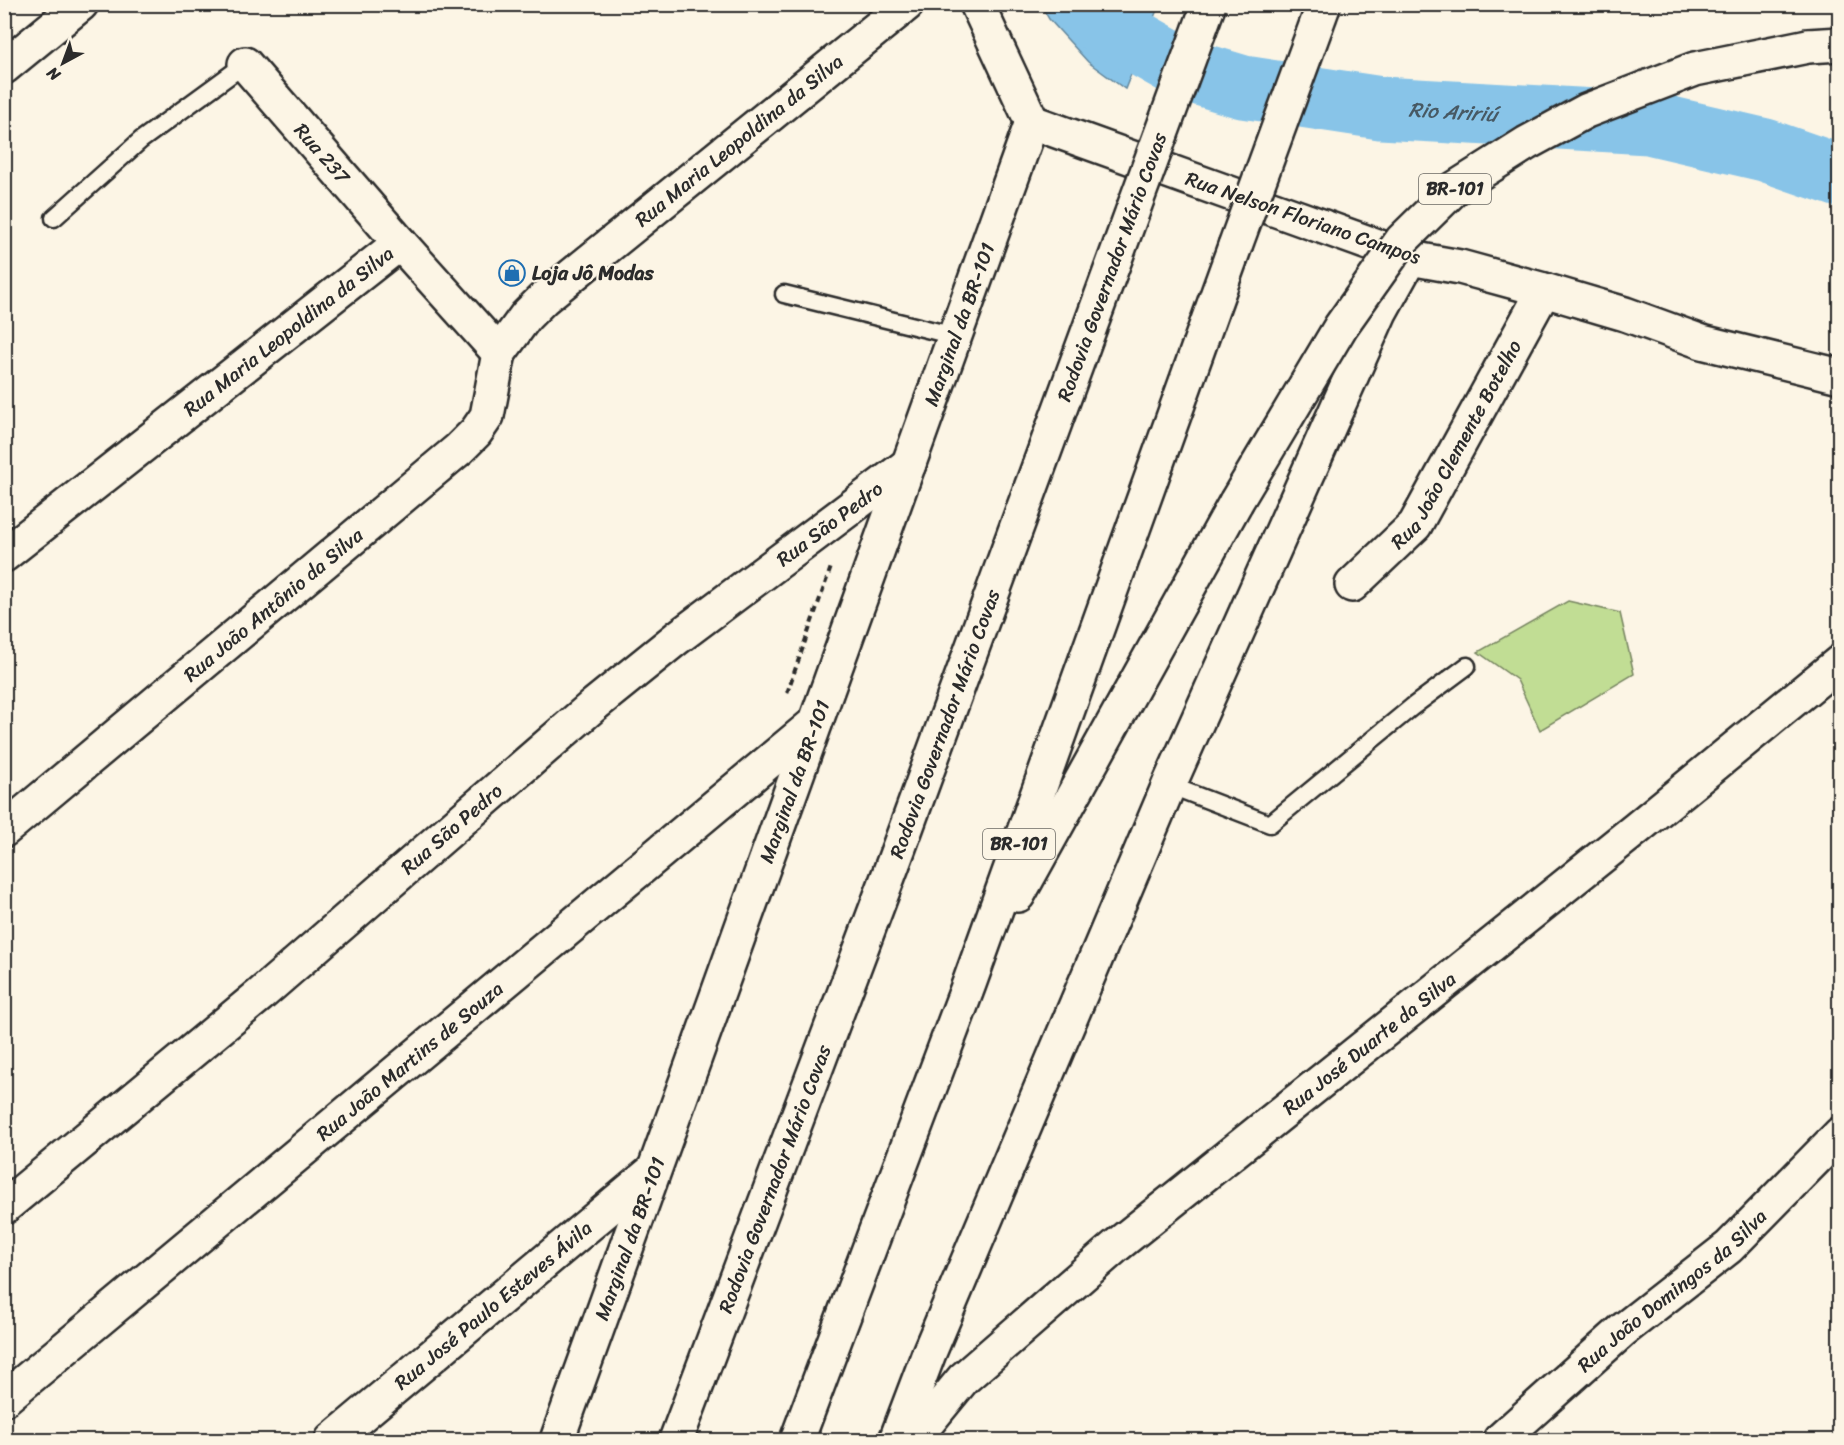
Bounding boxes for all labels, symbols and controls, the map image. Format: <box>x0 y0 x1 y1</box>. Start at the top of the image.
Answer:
north arrow <box>33 33 93 93</box>
street label: Rua Maria Leopoldina da Silva <box>626 45 851 236</box>
text: N <box>39 59 68 89</box>
water label: Rio Aririú <box>1408 91 1502 134</box>
street label: Rua 237 <box>285 115 360 193</box>
street label: Rodovia Governador Mário Covas <box>1047 127 1177 407</box>
street label: Rua Nelson Floriano Campos <box>1181 161 1426 275</box>
road number: BR-101 <box>1419 174 1491 204</box>
street label: Rua Maria Leopoldina da Silva <box>175 237 402 425</box>
street label: Marginal da BR-101 <box>914 238 1005 411</box>
place label: Loja Jô Modas <box>532 256 655 291</box>
shop icon: Loja Jô Modas <box>497 258 527 288</box>
street label: Rua João Clemente Botelho <box>1382 333 1531 558</box>
street label: Rua São Pedro <box>768 472 891 576</box>
street label: Rua João Antônio da Silva <box>175 518 372 691</box>
street label: Rodovia Governador Mário Covas <box>879 583 1010 863</box>
street label: Marginal da BR-101 <box>749 695 840 868</box>
street label: Rua São Pedro <box>392 774 511 883</box>
road number: BR-101 <box>983 829 1055 859</box>
street label: Rua José Duarte da Silva <box>1274 962 1464 1124</box>
street label: Rua João Martins de Souza <box>308 972 511 1150</box>
street label: Rodovia Governador Mário Covas <box>708 1039 841 1318</box>
street label: Marginal da BR-101 <box>584 1152 675 1325</box>
street label: Rua João Domingos da Silva <box>1569 1200 1775 1381</box>
street label: Rua José Paulo Esteves Ávila <box>386 1211 600 1399</box>

